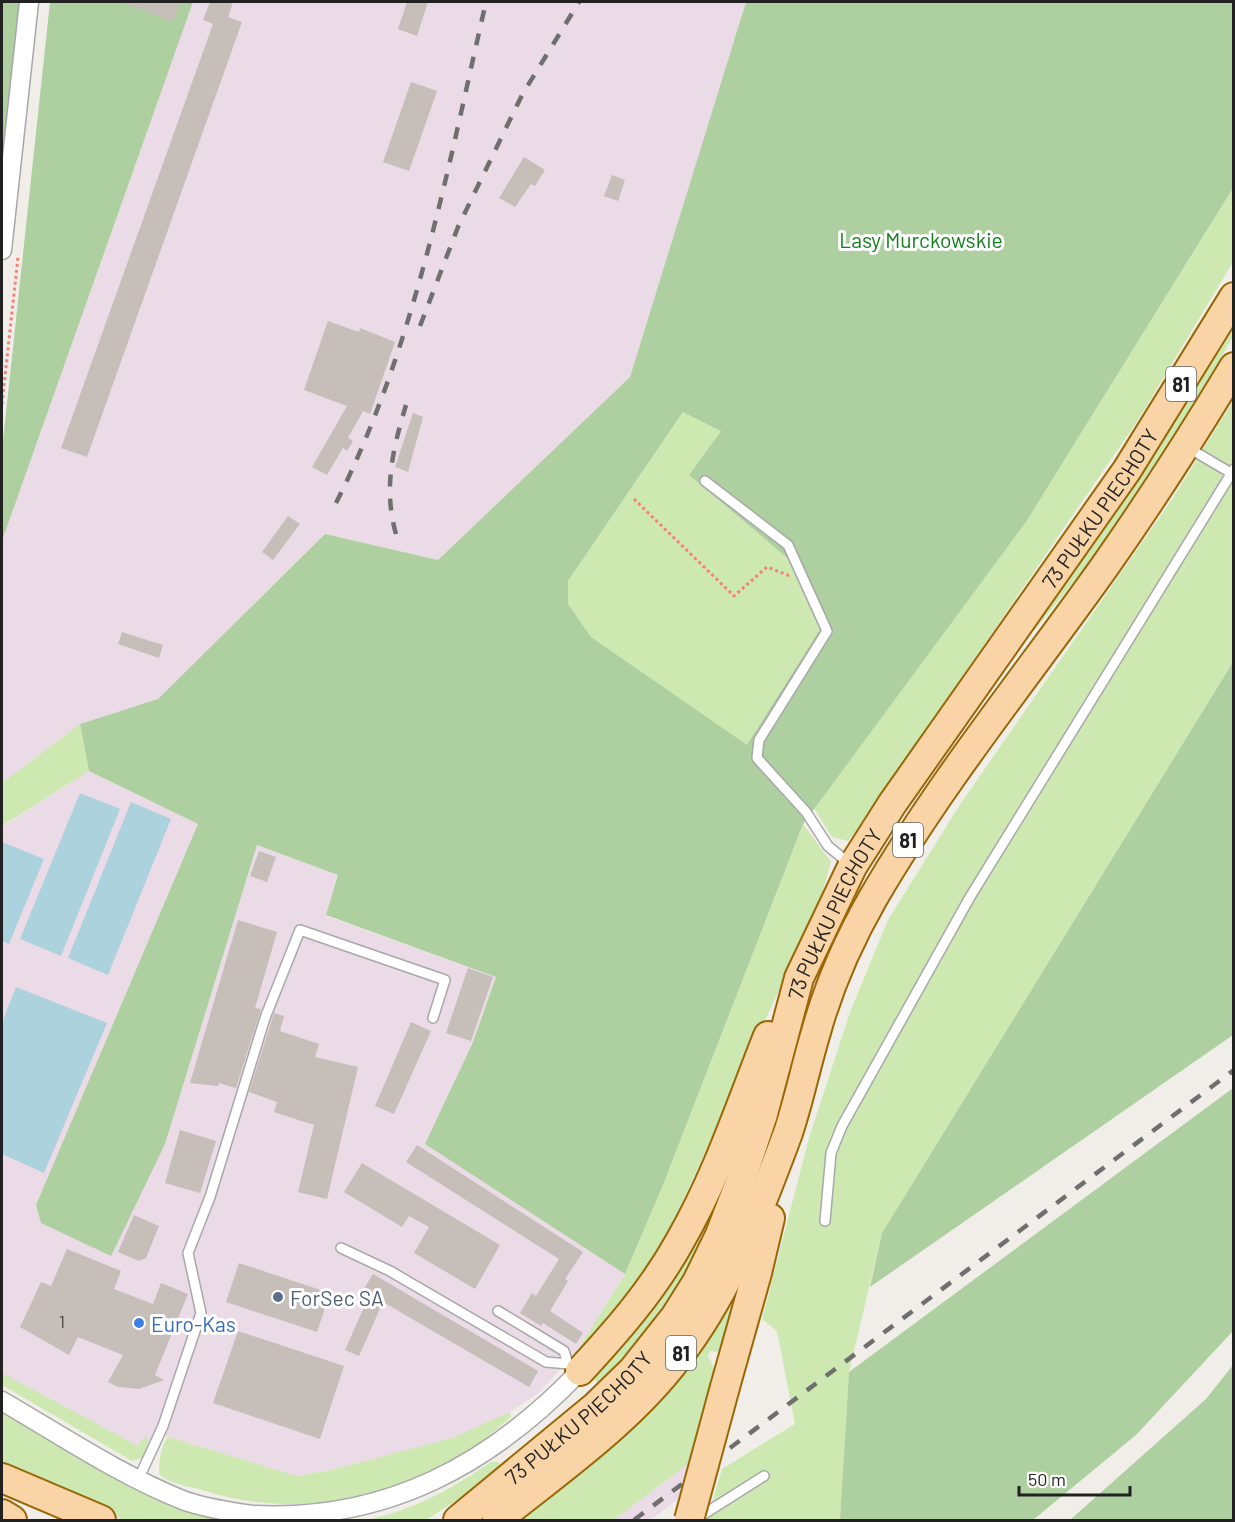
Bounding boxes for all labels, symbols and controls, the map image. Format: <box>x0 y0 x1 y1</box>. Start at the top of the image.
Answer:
park label: Lasy Murckowskie <box>839 227 1003 252</box>
road number: 81 <box>1166 367 1196 401</box>
street label: 73 PUŁKU PIECHOTY <box>1036 423 1162 593</box>
street label: 73 PUŁKU PIECHOTY <box>782 823 886 1002</box>
road number: 81 <box>893 823 923 857</box>
place label: ForSec SA <box>290 1285 384 1310</box>
marker: ForSec SA <box>271 1290 285 1304</box>
house number: 1 <box>59 1310 65 1332</box>
place label: Euro-Kas <box>151 1311 236 1336</box>
marker: Euro-Kas <box>132 1316 146 1330</box>
road number: 81 <box>666 1336 696 1370</box>
street label: 73 PUŁKU PIECHOTY <box>499 1345 656 1489</box>
scale bar <box>1019 1459 1130 1497</box>
text: 50 m <box>1028 1468 1066 1490</box>

